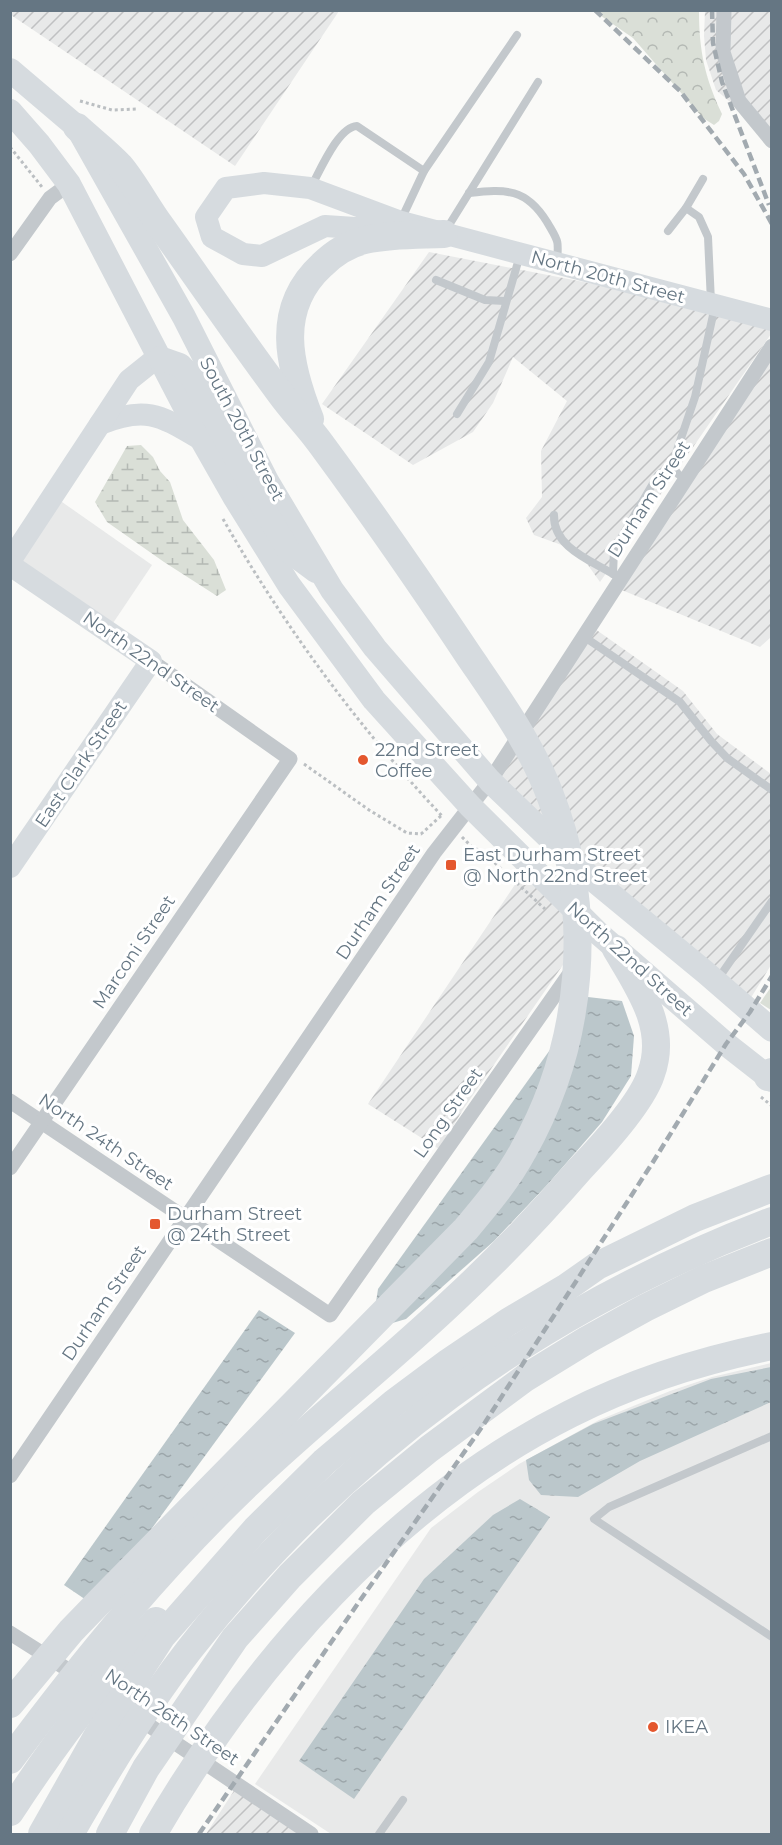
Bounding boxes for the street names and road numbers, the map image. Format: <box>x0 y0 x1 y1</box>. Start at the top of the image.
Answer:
street label: North 20th Street <box>529 246 687 308</box>
street label: South 20th Street <box>195 353 289 505</box>
street label: Durham Street <box>603 436 695 562</box>
street label: North 22nd Street <box>79 607 223 717</box>
street label: East Clark Street <box>30 696 132 832</box>
street label: Durham Street <box>331 840 425 964</box>
street label: Marconi Street <box>88 891 180 1013</box>
street label: North 22nd Street <box>563 897 697 1021</box>
street label: Long Street <box>409 1064 487 1162</box>
street label: North 24th Street <box>34 1089 178 1195</box>
street label: Durham Street <box>57 1241 151 1365</box>
street label: North 26th Street <box>101 1664 243 1770</box>

